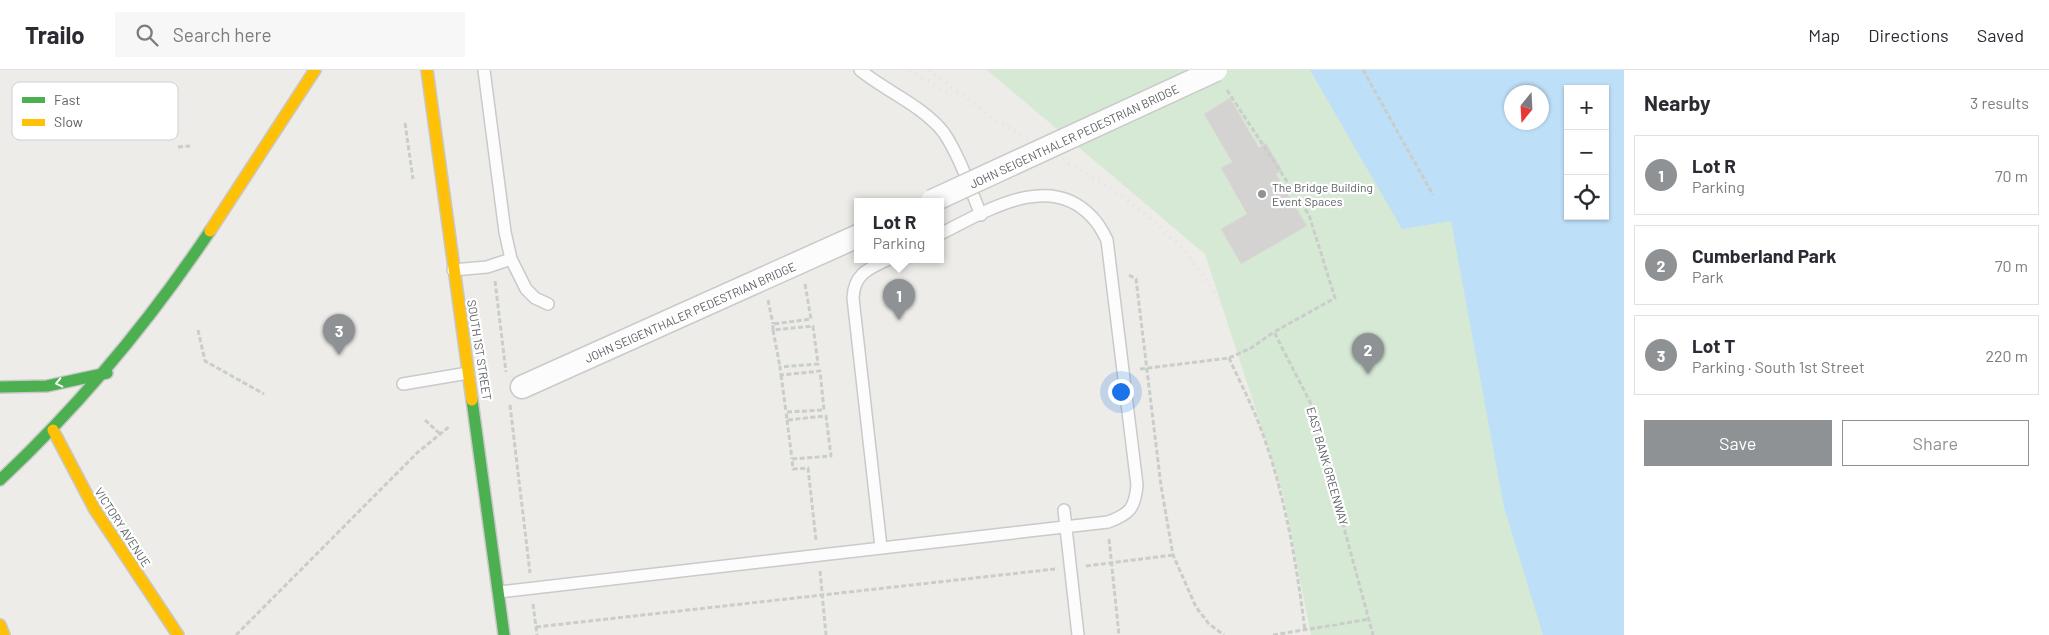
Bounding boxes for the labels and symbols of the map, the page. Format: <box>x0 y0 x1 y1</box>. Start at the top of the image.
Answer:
street label: JOHN SEIGENTHALER PEDESTRIAN BRIDGE <box>967 81 1181 191</box>
legend <box>12 82 178 140</box>
north arrow <box>1504 85 1549 130</box>
text: Fast <box>54 91 80 108</box>
text: Slow <box>54 113 83 130</box>
place label: The Bridge Building Event Spaces <box>1272 180 1373 208</box>
marker: The Bridge Building Event Spaces <box>1256 188 1268 200</box>
street label: JOHN SEIGENTHALER PEDESTRIAN BRIDGE <box>582 259 798 365</box>
pin: 1 <box>883 279 915 320</box>
street label: SOUTH 1ST STREET <box>465 299 495 402</box>
pin: 3 <box>323 314 355 355</box>
pin: 2 <box>1352 333 1384 374</box>
one-way arrow <box>55 377 64 388</box>
your location <box>1108 379 1134 405</box>
street label: EAST BANK GREENWAY <box>1304 405 1352 527</box>
street label: VICTORY AVENUE <box>92 485 154 569</box>

